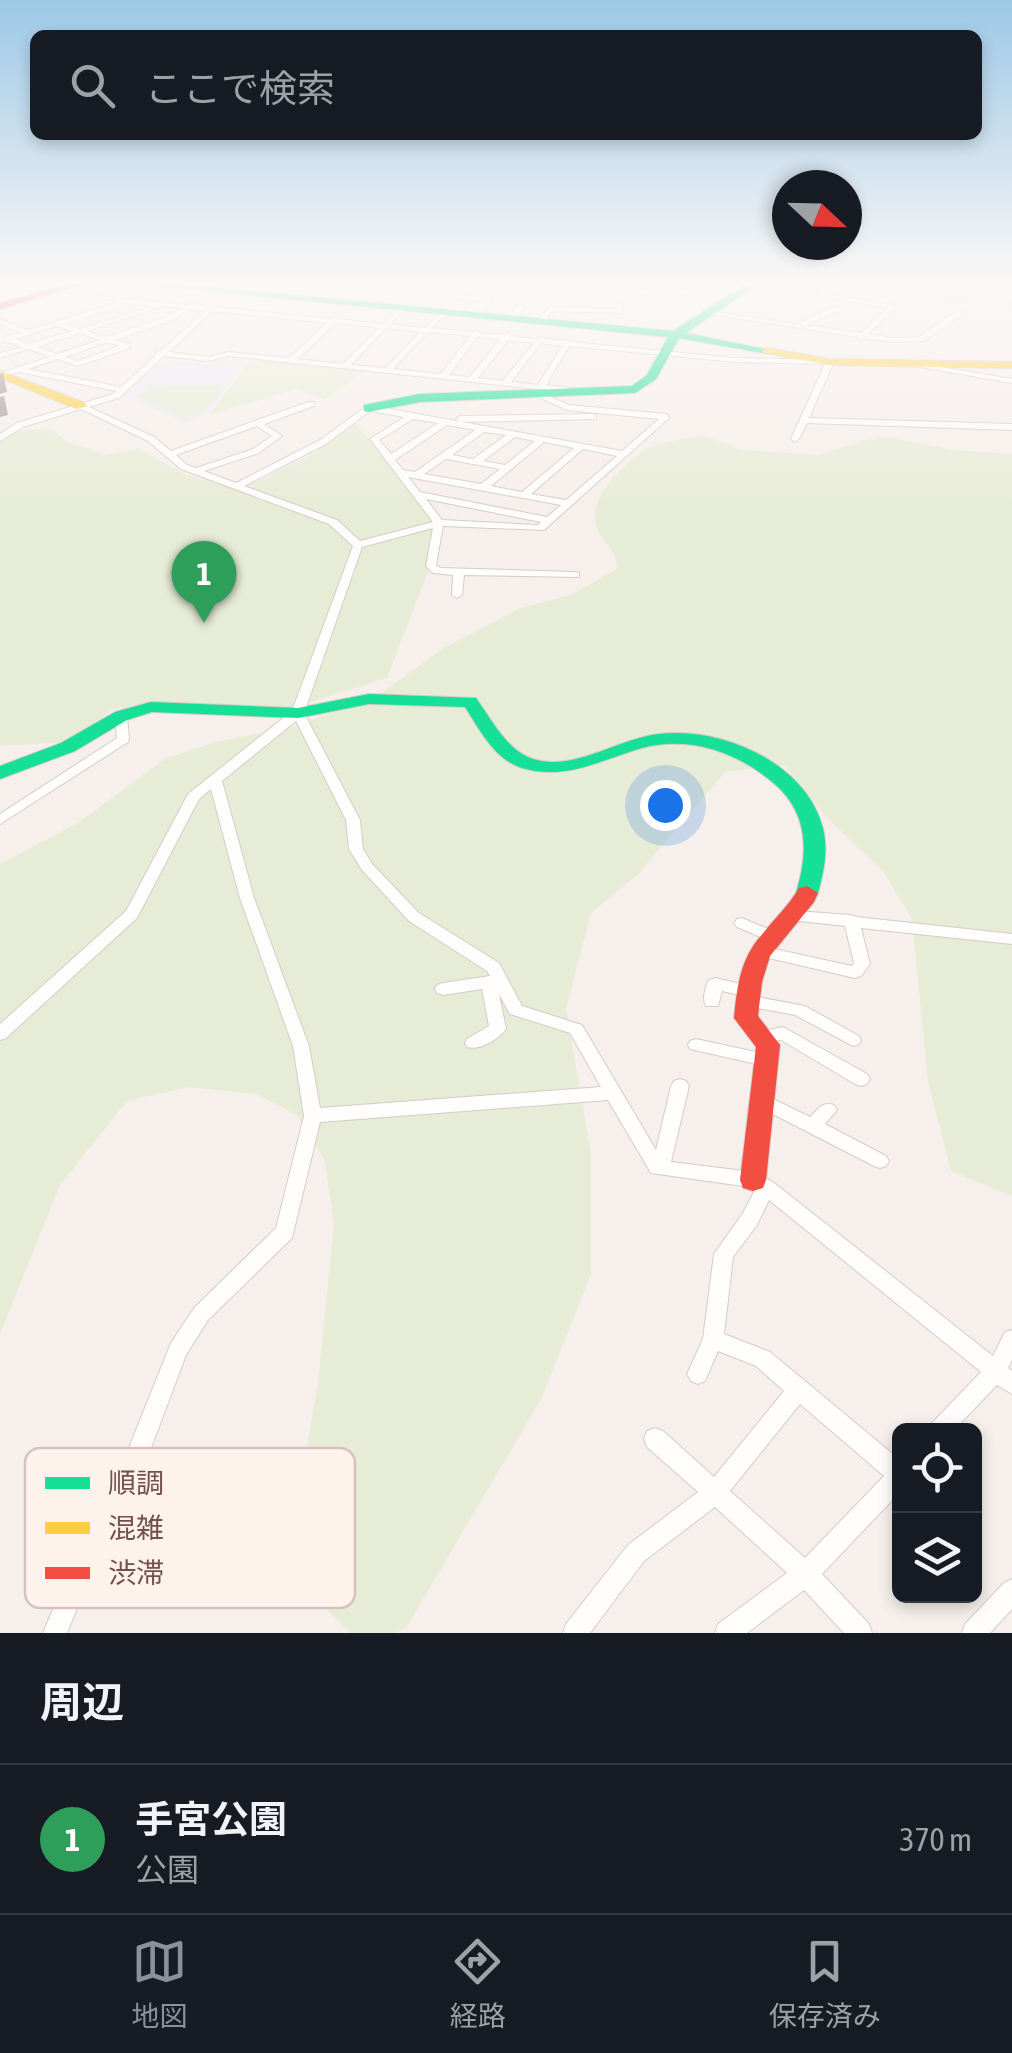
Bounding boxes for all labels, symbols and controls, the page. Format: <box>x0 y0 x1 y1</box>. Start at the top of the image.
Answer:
search box <box>30 30 982 140</box>
icon: search <box>65 58 120 113</box>
text: ここで検索 <box>145 67 335 110</box>
north arrow <box>772 170 862 260</box>
pin: 1 <box>172 540 236 623</box>
your location <box>640 780 691 831</box>
map controls <box>892 1423 982 1603</box>
button: locate <box>892 1423 982 1513</box>
legend <box>25 1448 355 1608</box>
text: 順調 <box>108 1467 164 1499</box>
text: 混雑 <box>108 1512 164 1544</box>
button: layers <box>892 1513 982 1603</box>
text: 渋滞 <box>108 1557 164 1589</box>
text: 周辺 <box>40 1678 124 1726</box>
text: 手宮公園 <box>135 1798 287 1841</box>
text: 1 <box>65 1821 80 1858</box>
text: 370 m <box>899 1821 972 1858</box>
text: 公園 <box>135 1851 199 1888</box>
tab: 地図 <box>131 1934 187 2034</box>
tab: 経路 <box>450 1934 506 2034</box>
tab: 保存済み <box>769 1934 881 2034</box>

